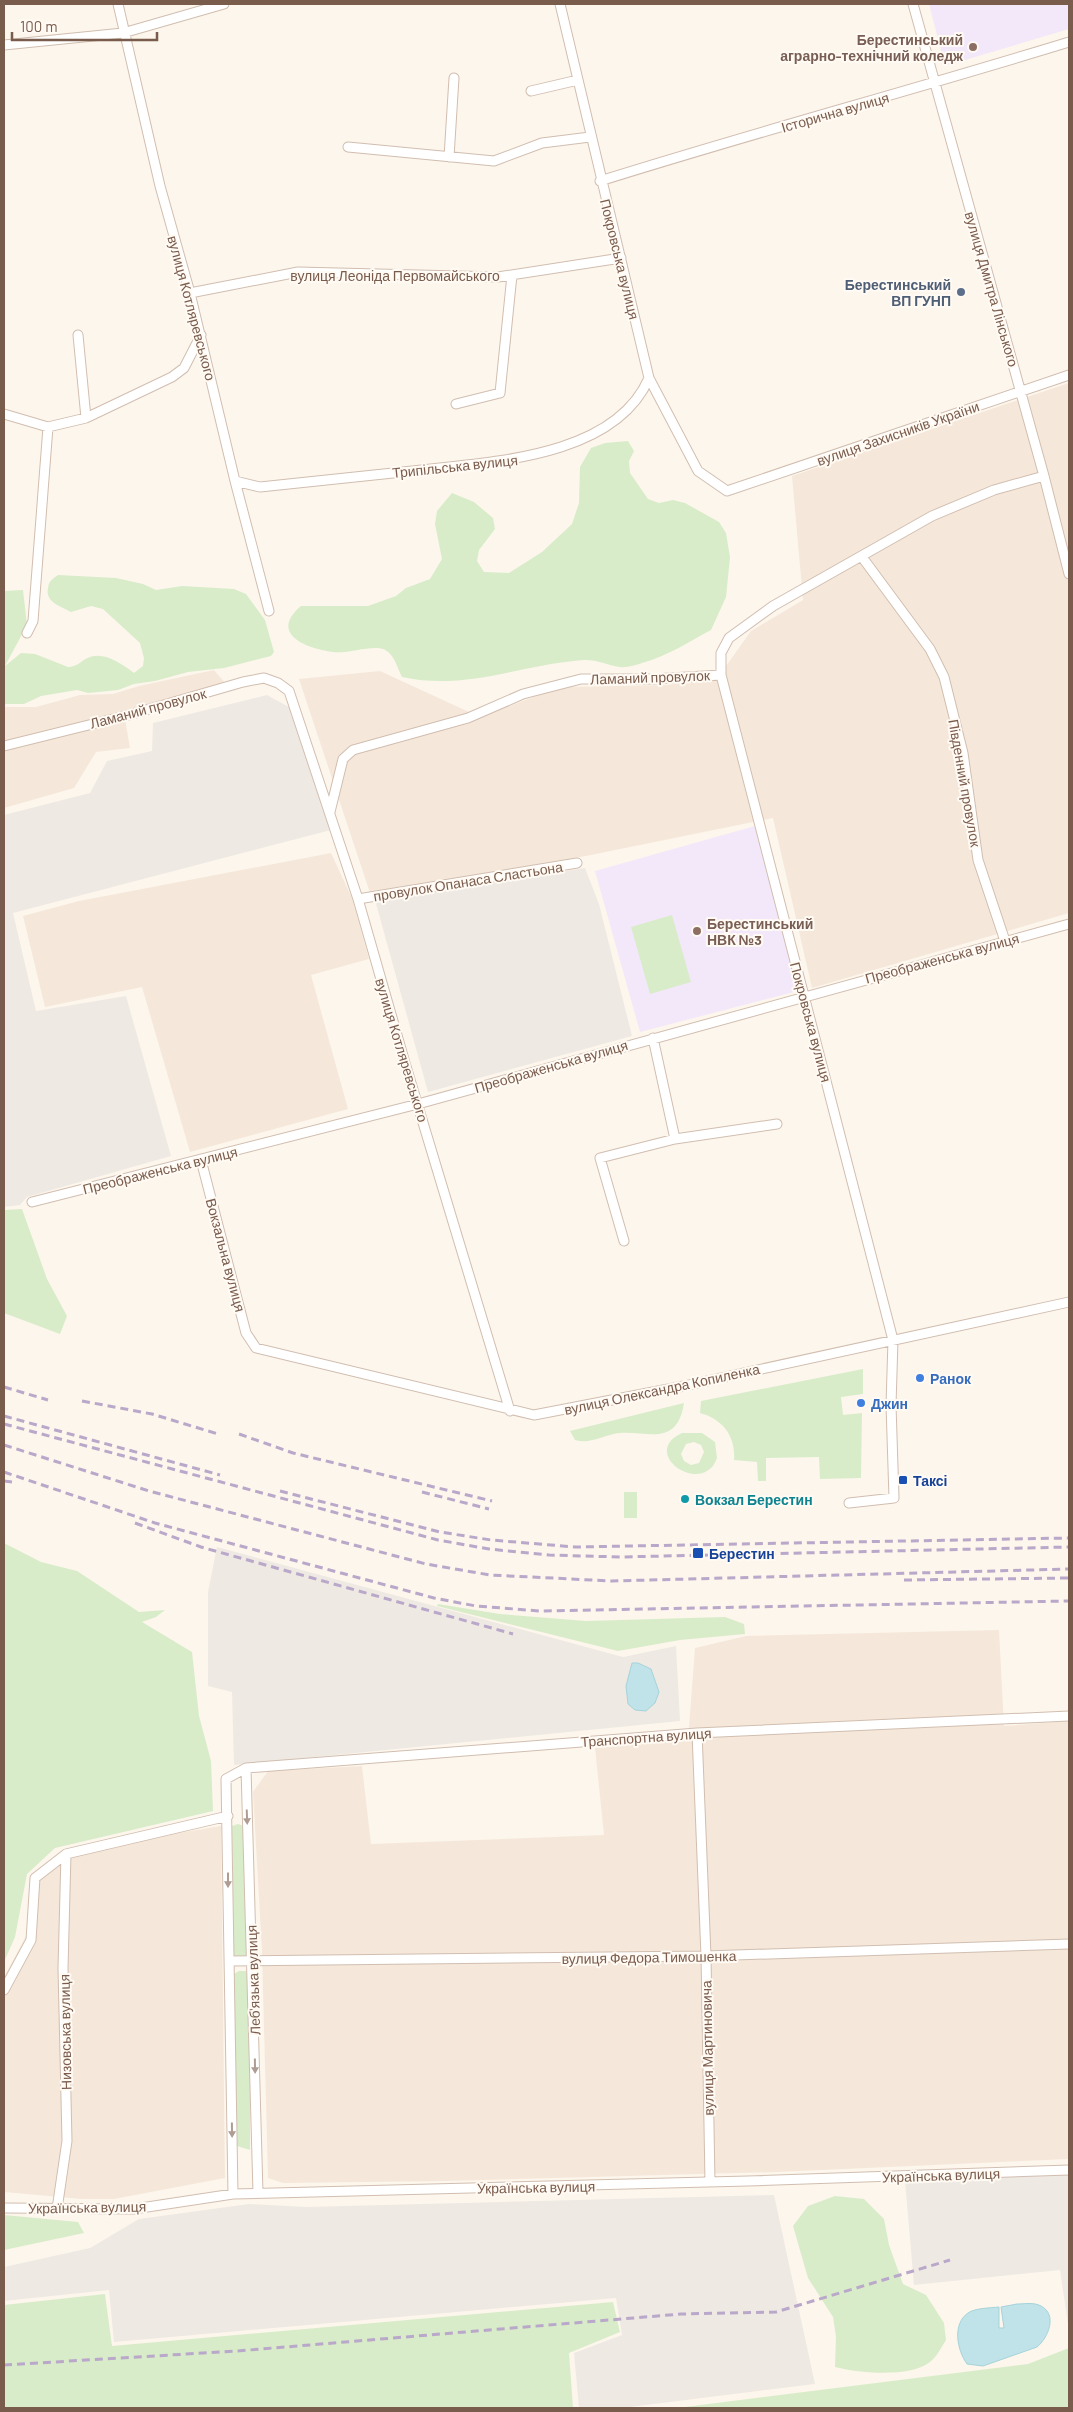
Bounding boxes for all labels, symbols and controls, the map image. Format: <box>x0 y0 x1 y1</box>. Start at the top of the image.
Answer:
scale bar <box>12 10 158 42</box>
text: 100 m <box>20 17 58 35</box>
place label: Берестинський аграрно-технічний коледж <box>780 31 964 64</box>
marker: Берестинський аграрно-технічний коледж <box>967 41 979 53</box>
street label: Історична вулиця <box>779 88 891 136</box>
street label: Покровська вулиця <box>597 197 643 321</box>
street label: вулиця Дмитра Лінського <box>962 209 1022 369</box>
street label: вулиця Котляревського <box>164 234 220 383</box>
street label: вулиця Леоніда Первомайського <box>290 267 500 284</box>
place label: Берестинський ВП ГУНП <box>845 276 951 309</box>
marker: Берестинський ВП ГУНП <box>955 286 967 298</box>
street label: вулиця Захисників України <box>815 397 981 469</box>
street label: Трипільська вулиця <box>391 451 519 481</box>
street label: Ламаний провулок <box>590 666 711 688</box>
street label: Ламаний провулок <box>88 684 209 732</box>
street label: Південний провулок <box>945 718 985 849</box>
street label: провулок Опанаса Сластьона <box>372 858 564 904</box>
place label: Берестинський НВК №3 <box>707 915 813 948</box>
marker: Берестинський НВК №3 <box>691 925 703 937</box>
street label: Преображенська вулиця <box>863 929 1021 987</box>
street label: Покровська вулиця <box>787 960 835 1084</box>
street label: вулиця Котляревського <box>372 976 432 1124</box>
street label: Преображенська вулиця <box>472 1036 630 1096</box>
street label: Преображенська вулиця <box>81 1143 239 1197</box>
street label: Вокзальна вулиця <box>203 1196 249 1314</box>
street label: вулиця Олександра Копиленка <box>563 1360 762 1418</box>
place label: Ранок <box>930 1370 972 1387</box>
marker: Ранок <box>914 1372 926 1384</box>
place label: Джин <box>871 1395 908 1412</box>
marker: Джин <box>855 1397 867 1409</box>
place label: Таксі <box>913 1472 948 1489</box>
marker: Таксі <box>897 1474 909 1486</box>
place label: Вокзал Берестин <box>695 1491 813 1508</box>
marker: Вокзал Берестин <box>679 1493 691 1505</box>
place label: Берестин <box>709 1545 775 1562</box>
marker: Берестин <box>691 1546 705 1560</box>
street label: Транспортна вулиця <box>580 1724 712 1750</box>
one-way arrow <box>244 1809 252 1825</box>
one-way arrow <box>224 1872 232 1888</box>
street label: Леб'язька вулиця <box>243 1925 263 2035</box>
street label: вулиця Федора Тимошенка <box>561 1947 737 1967</box>
street label: Низовська вулиця <box>55 1974 75 2090</box>
street label: вулиця Мартиновича <box>697 1980 717 2116</box>
one-way arrow <box>251 2059 259 2075</box>
one-way arrow <box>228 2122 236 2138</box>
street label: Українська вулиця <box>882 2164 1000 2186</box>
street label: Українська вулиця <box>477 2177 595 2197</box>
street label: Українська вулиця <box>28 2197 146 2217</box>

